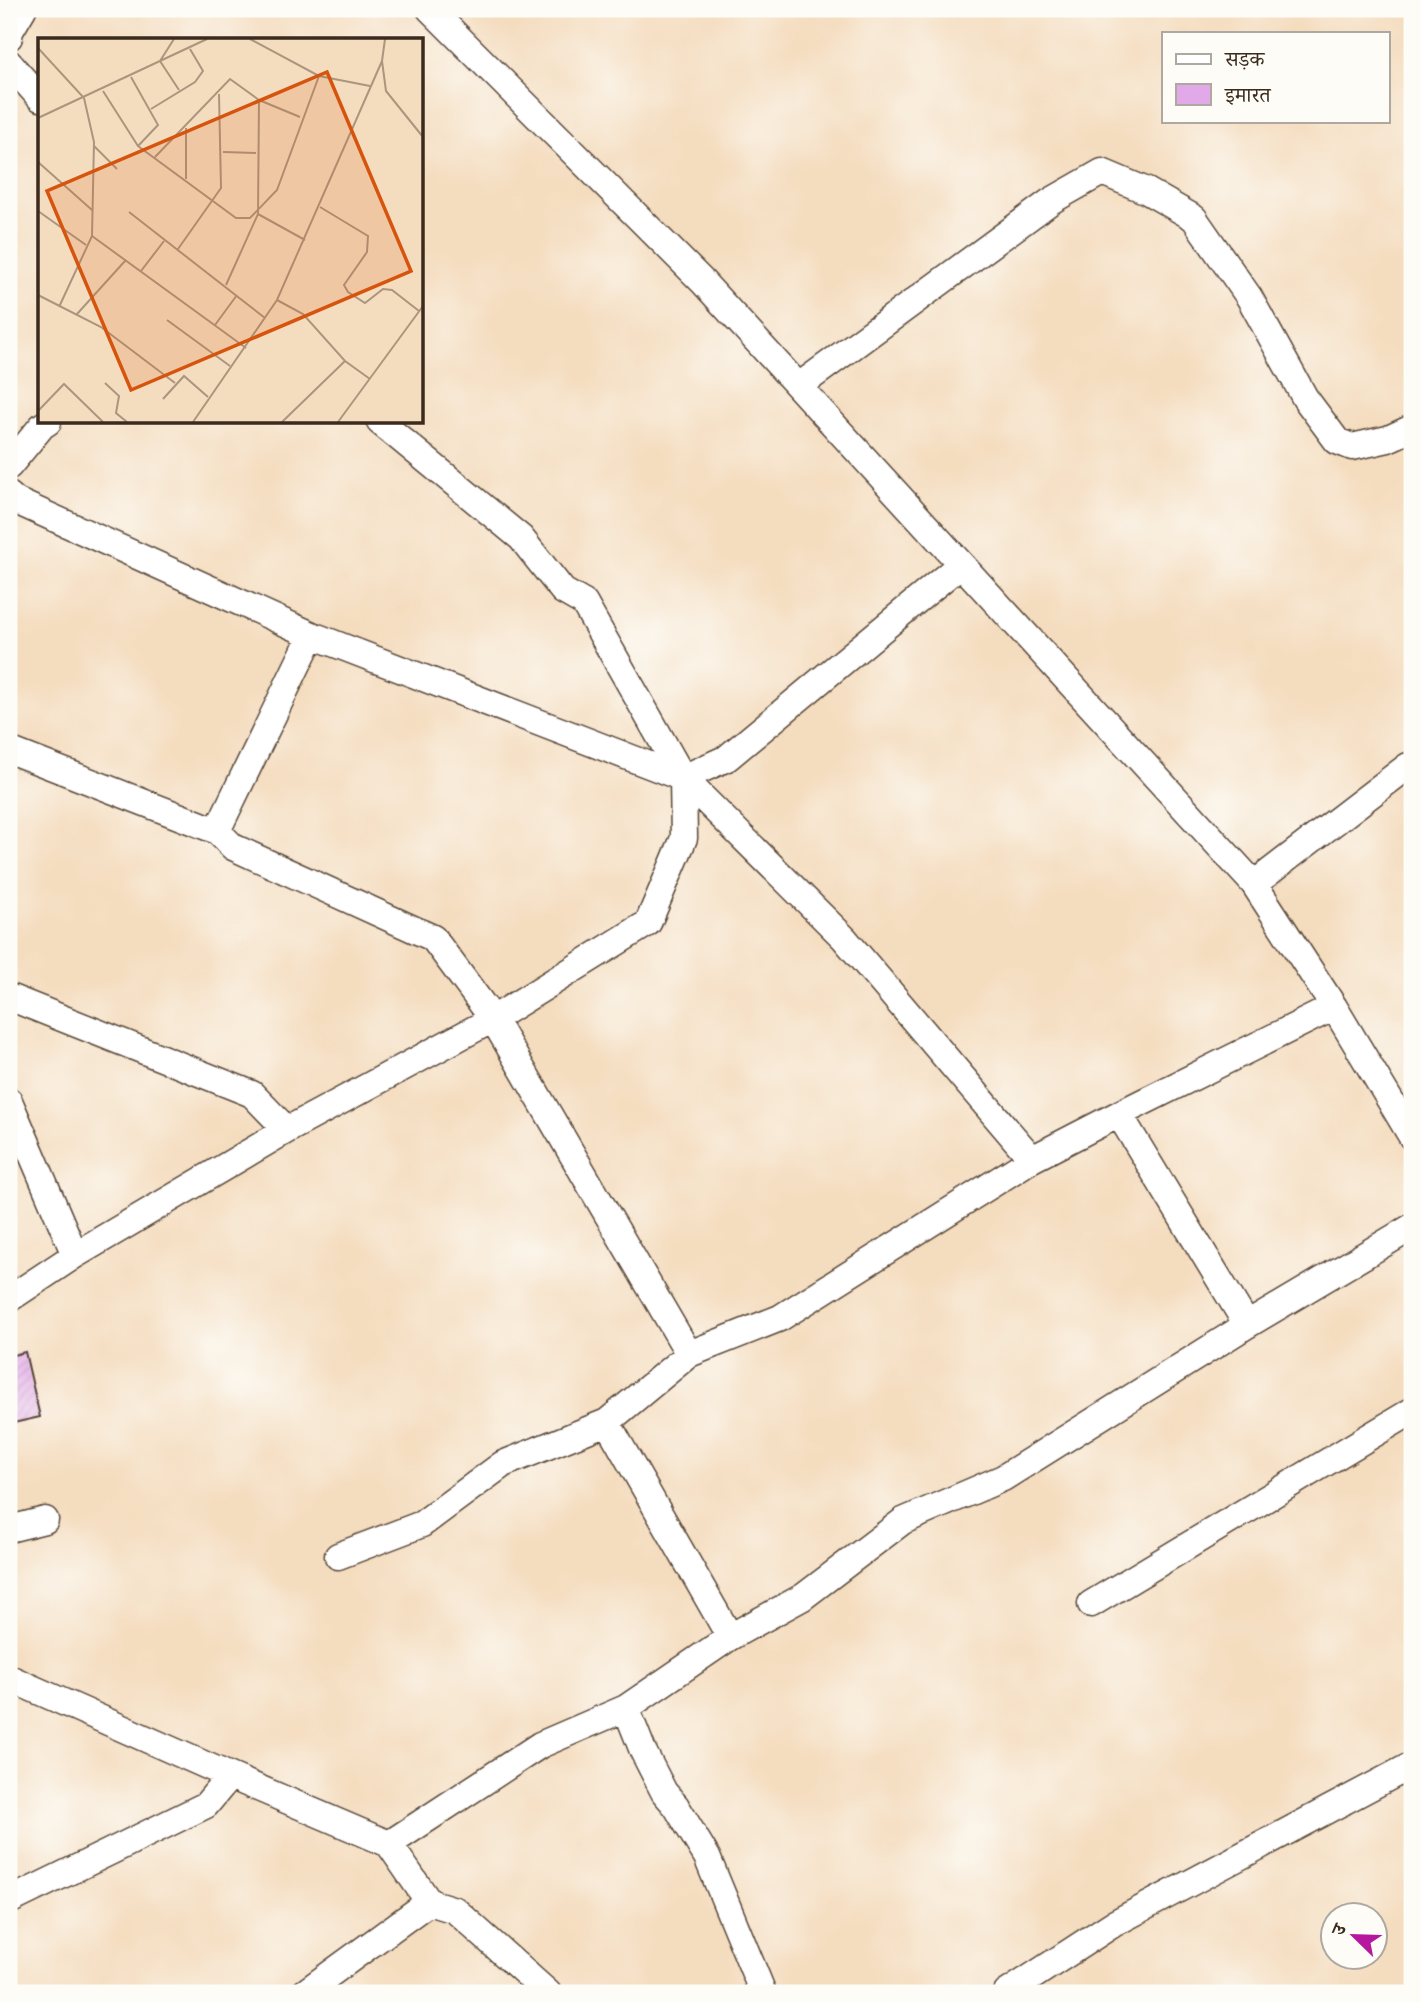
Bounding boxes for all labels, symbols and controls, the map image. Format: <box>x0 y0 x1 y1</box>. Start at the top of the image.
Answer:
legend <box>1162 32 1390 122</box>
inset map <box>38 38 424 424</box>
text: सड़क <box>1224 47 1265 73</box>
text: इमारत <box>1224 83 1272 109</box>
north arrow <box>1320 1900 1390 1970</box>
text: उ <box>1326 1919 1353 1941</box>

